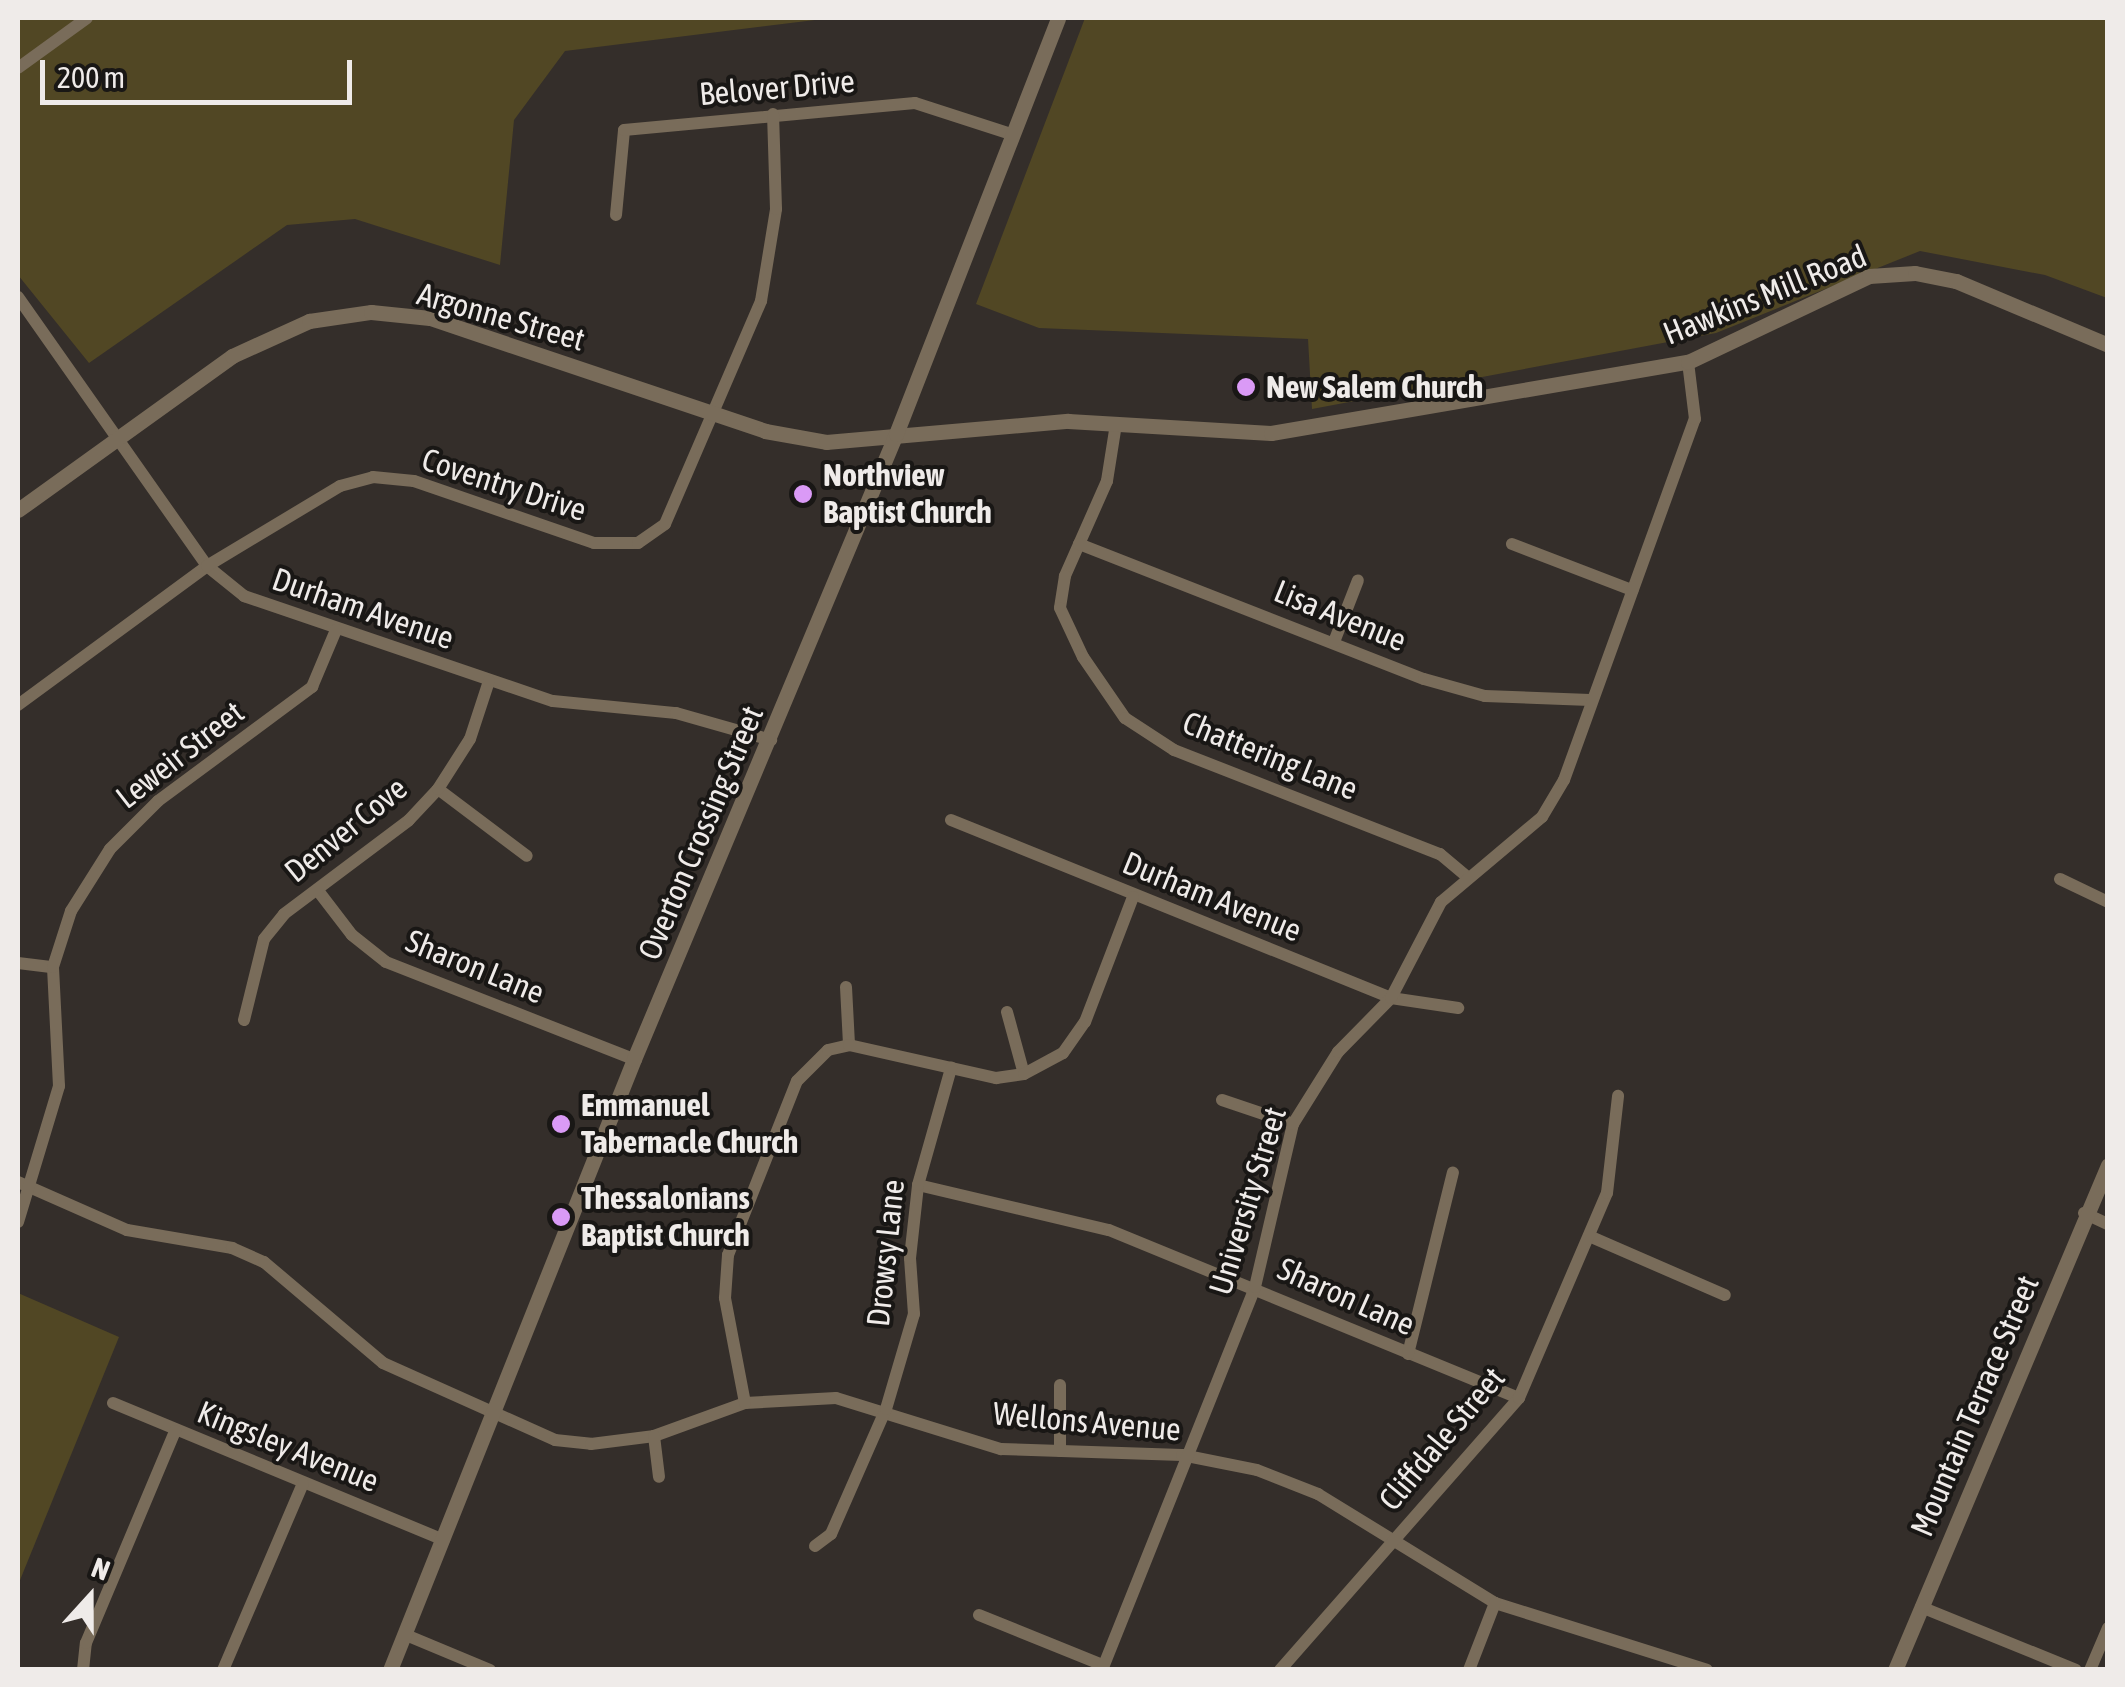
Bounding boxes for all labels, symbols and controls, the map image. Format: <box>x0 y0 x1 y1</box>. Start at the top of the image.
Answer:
scale bar <box>45 40 358 102</box>
text: 200 m <box>57 60 125 94</box>
street label: Belover Drive <box>698 62 856 114</box>
street label: Hawkins Mill Road <box>1658 237 1872 353</box>
street label: Argonne Street <box>413 275 589 359</box>
place label: New Salem Church <box>1266 368 1483 406</box>
marker: New Salem Church <box>1235 376 1257 398</box>
street label: Coventry Drive <box>417 440 591 530</box>
place label: Northview Baptist Church <box>823 457 992 532</box>
marker: Northview Baptist Church <box>792 483 814 505</box>
street label: Durham Avenue <box>267 560 459 658</box>
street label: Lisa Avenue <box>1268 572 1412 660</box>
street label: Leweir Street <box>109 693 251 817</box>
street label: Overton Crossing Street <box>630 700 772 966</box>
street label: Chattering Lane <box>1177 704 1363 808</box>
street label: Denver Cove <box>277 769 415 891</box>
street label: Durham Avenue <box>1117 844 1307 950</box>
street label: Sharon Lane <box>400 922 550 1012</box>
place label: Emmanuel Tabernacle Church <box>581 1087 798 1162</box>
street label: University Street <box>1201 1103 1295 1299</box>
marker: Emmanuel Tabernacle Church <box>550 1113 572 1135</box>
street label: Drowsy Lane <box>859 1178 913 1328</box>
place label: Thessalonians Baptist Church <box>581 1180 750 1255</box>
marker: Thessalonians Baptist Church <box>550 1206 572 1228</box>
street label: Sharon Lane <box>1272 1250 1420 1344</box>
street label: Mountain Terrace Street <box>1903 1270 2047 1542</box>
street label: Cliffdale Street <box>1371 1360 1513 1518</box>
street label: Kingsley Avenue <box>192 1393 384 1501</box>
street label: Wellons Avenue <box>992 1395 1182 1449</box>
north arrow <box>40 1547 140 1647</box>
text: N <box>87 1551 114 1587</box>

